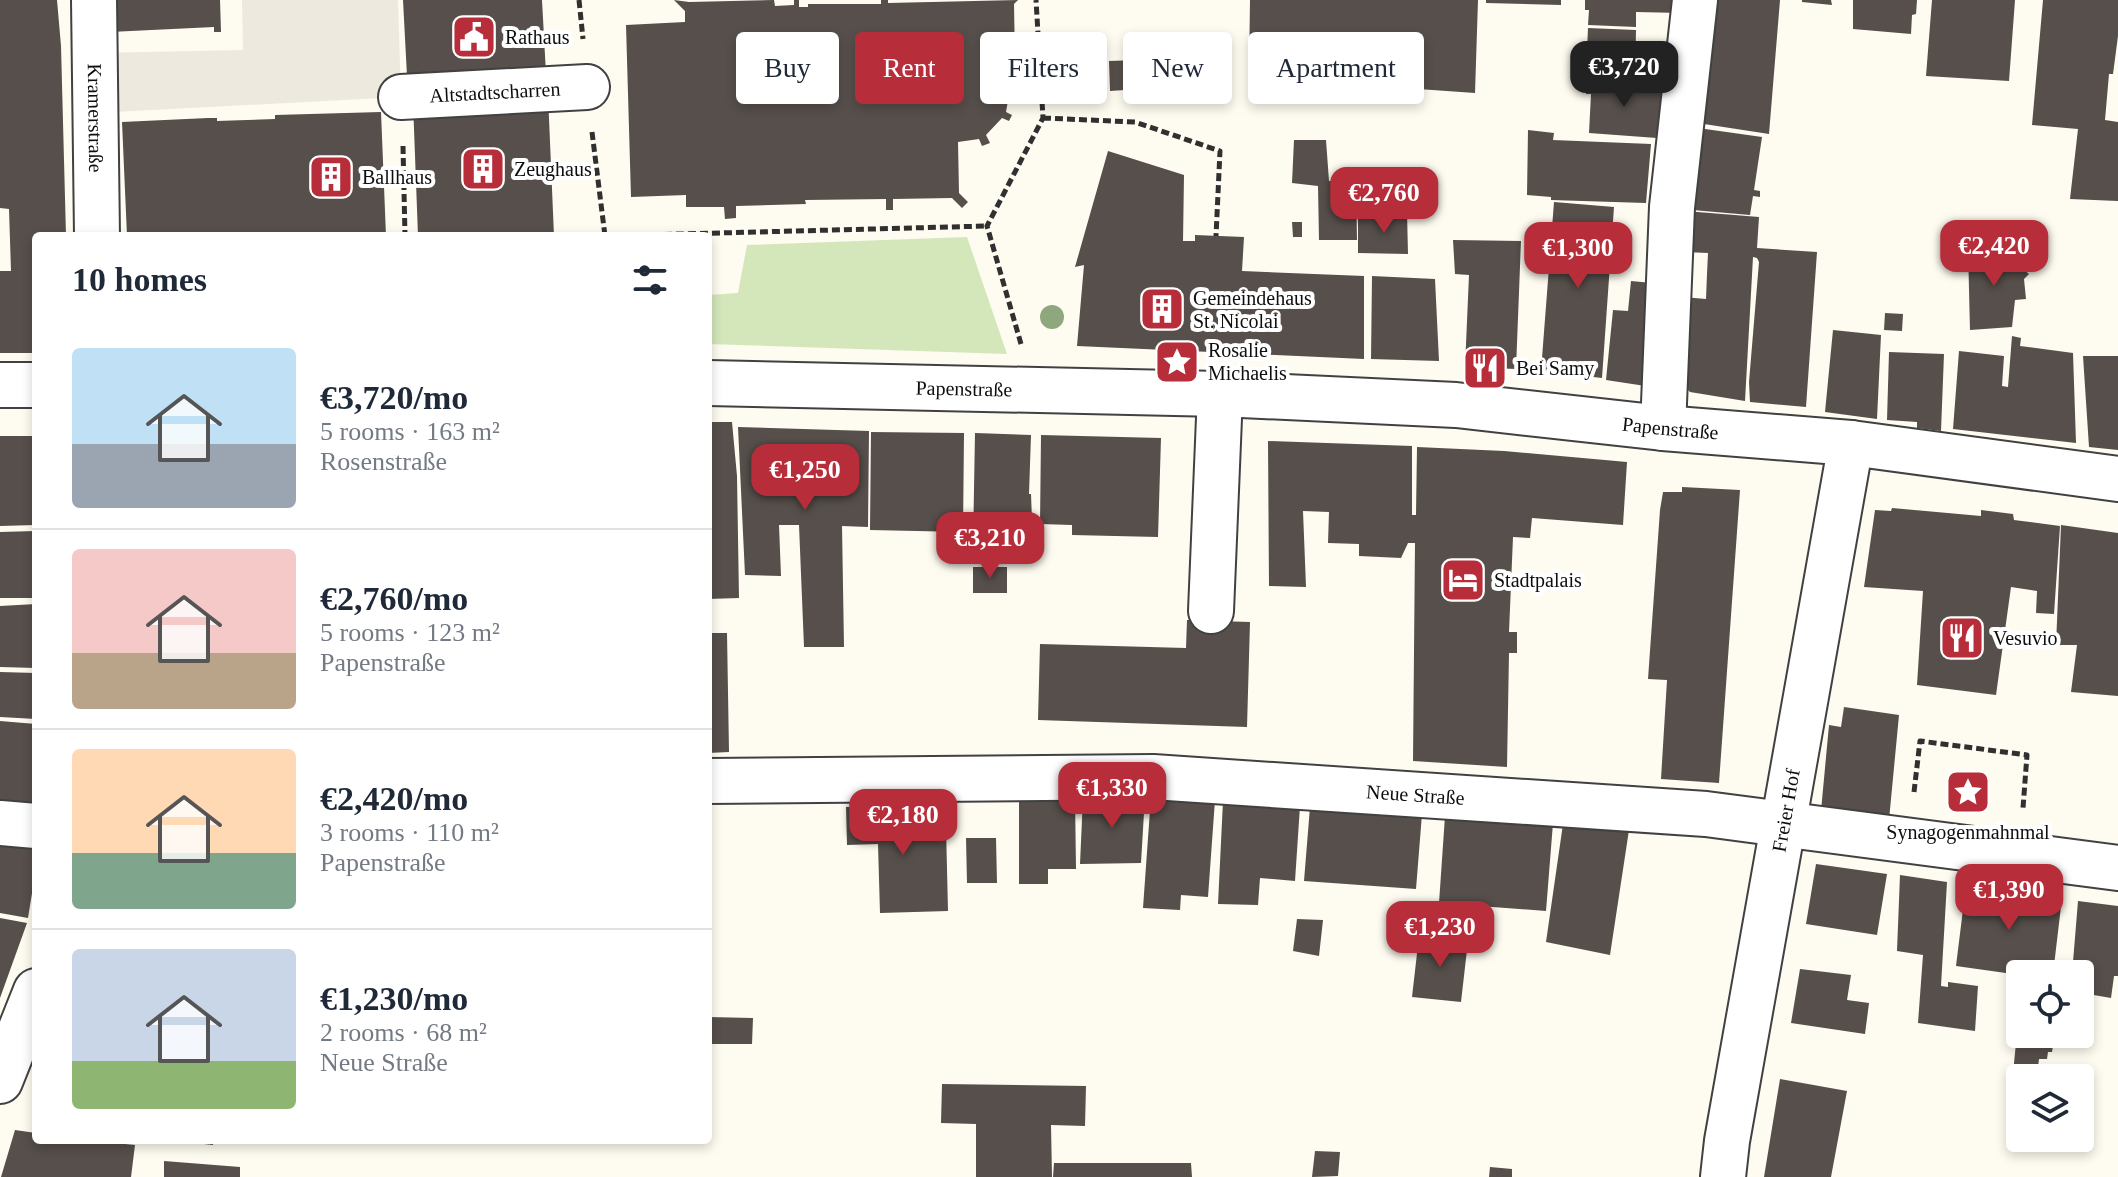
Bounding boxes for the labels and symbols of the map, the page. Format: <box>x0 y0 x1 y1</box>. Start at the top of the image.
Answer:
public building icon: Rathaus <box>450 13 498 61</box>
place label: Rathaus <box>505 26 570 48</box>
pin: €3,720 <box>1559 41 1689 109</box>
street label: Kramerstraße <box>84 63 107 173</box>
street label: Altstadtscharren <box>429 77 561 106</box>
building icon: Zeughaus <box>459 145 507 193</box>
building icon: Ballhaus <box>307 153 355 201</box>
place label: Zeughaus <box>514 158 592 181</box>
place label: Ballhaus <box>362 166 432 188</box>
pin: €2,760 <box>1319 167 1449 235</box>
pin: €2,420 <box>1929 220 2059 288</box>
pin: €1,300 <box>1513 222 1643 290</box>
building icon: Gemeindehaus St. Nicolai <box>1138 285 1186 333</box>
place label: Gemeindehaus St. Nicolai <box>1193 287 1312 332</box>
place icon: Rosalie Michaelis <box>1153 338 1201 386</box>
place label: Rosalie Michaelis <box>1208 339 1287 384</box>
restaurant icon: Bei Samy <box>1461 344 1509 392</box>
place label: Bei Samy <box>1516 357 1594 380</box>
street label: Papenstraße <box>915 376 1013 401</box>
street label: Papenstraße <box>1621 413 1720 443</box>
pin: €1,250 <box>740 444 870 512</box>
pin: €3,210 <box>925 512 1055 580</box>
hotel icon: Stadtpalais <box>1439 556 1487 604</box>
place label: Stadtpalais <box>1494 569 1582 592</box>
restaurant icon: Vesuvio <box>1938 614 1986 662</box>
place label: Vesuvio <box>1993 627 2057 649</box>
pin: €1,330 <box>1047 762 1177 830</box>
street label: Freier Hof <box>1768 767 1804 854</box>
place icon: Synagogenmahnmal <box>1944 768 1992 816</box>
street label: Neue Straße <box>1366 780 1465 809</box>
pin: €2,180 <box>838 789 968 857</box>
place label: Synagogenmahnmal <box>1886 821 2050 844</box>
pin: €1,390 <box>1944 864 2074 932</box>
pin: €1,230 <box>1375 901 1505 969</box>

